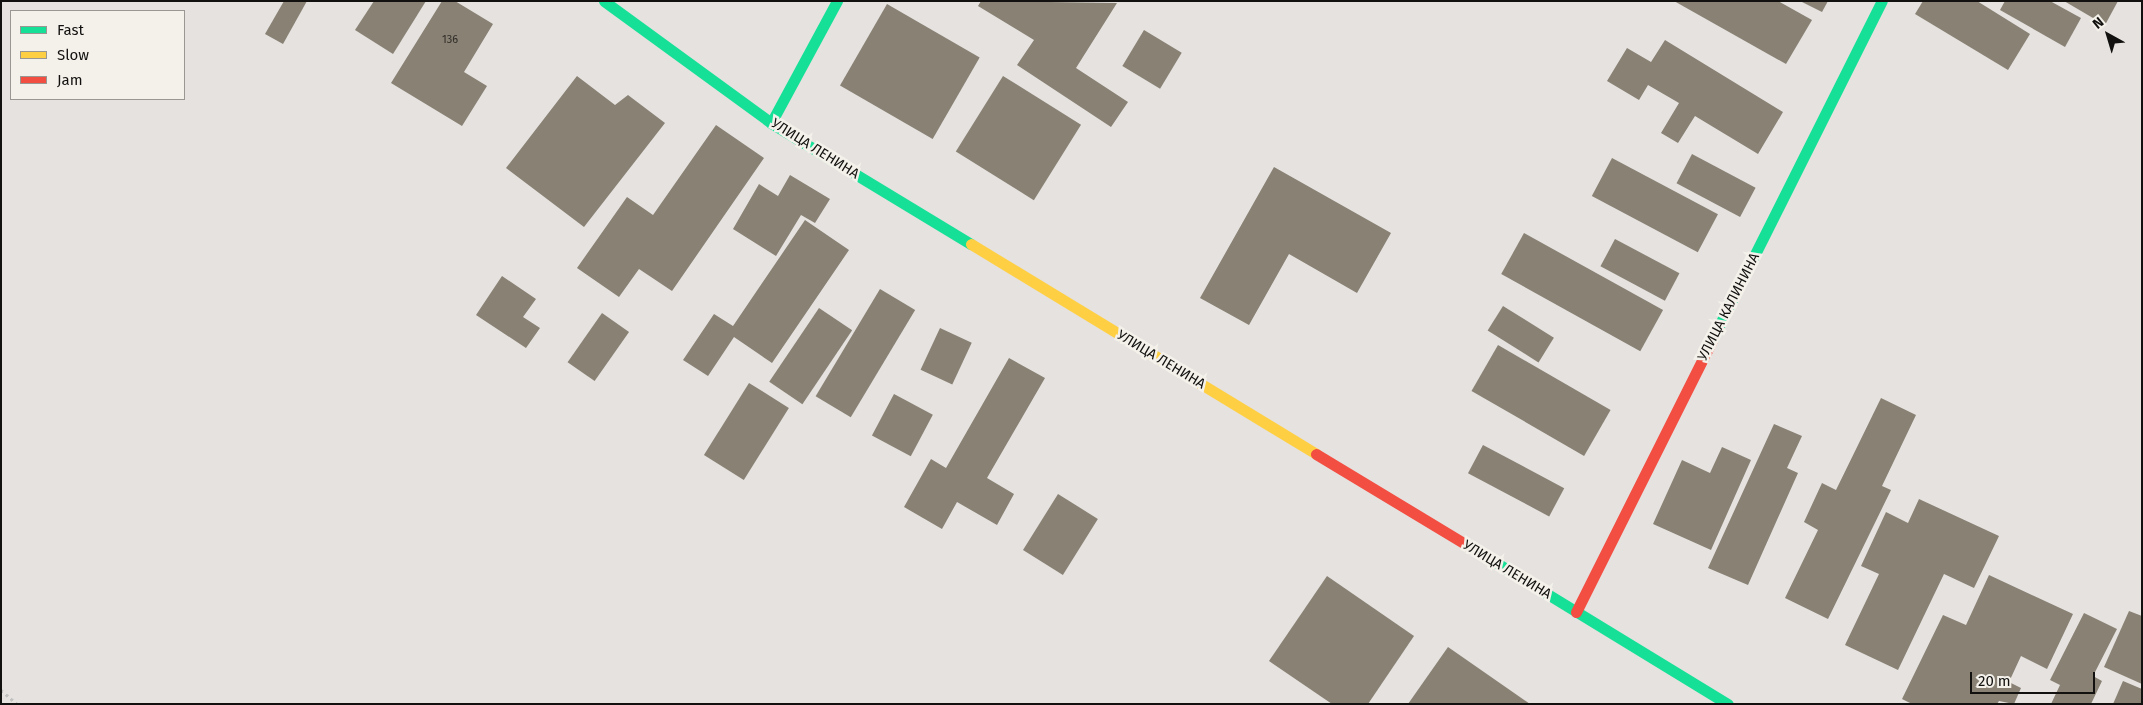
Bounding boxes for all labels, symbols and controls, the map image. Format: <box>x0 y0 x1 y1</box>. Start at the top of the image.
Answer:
legend <box>10 10 185 100</box>
north arrow <box>2083 10 2133 60</box>
text: N <box>2089 13 2107 32</box>
text: Fast <box>57 21 84 39</box>
house number: 136 <box>442 33 458 47</box>
text: Slow <box>57 46 89 64</box>
text: Jam <box>57 71 83 89</box>
street label: УЛИЦА ЛЕНИНА <box>768 115 862 183</box>
street label: УЛИЦА КАЛИНИНА <box>1695 250 1763 364</box>
street label: УЛИЦА ЛЕНИНА <box>1114 327 1208 393</box>
street label: УЛИЦА ЛЕНИНА <box>1460 537 1554 603</box>
scale bar <box>1973 662 2098 694</box>
text: 20 m <box>1978 672 2011 690</box>

